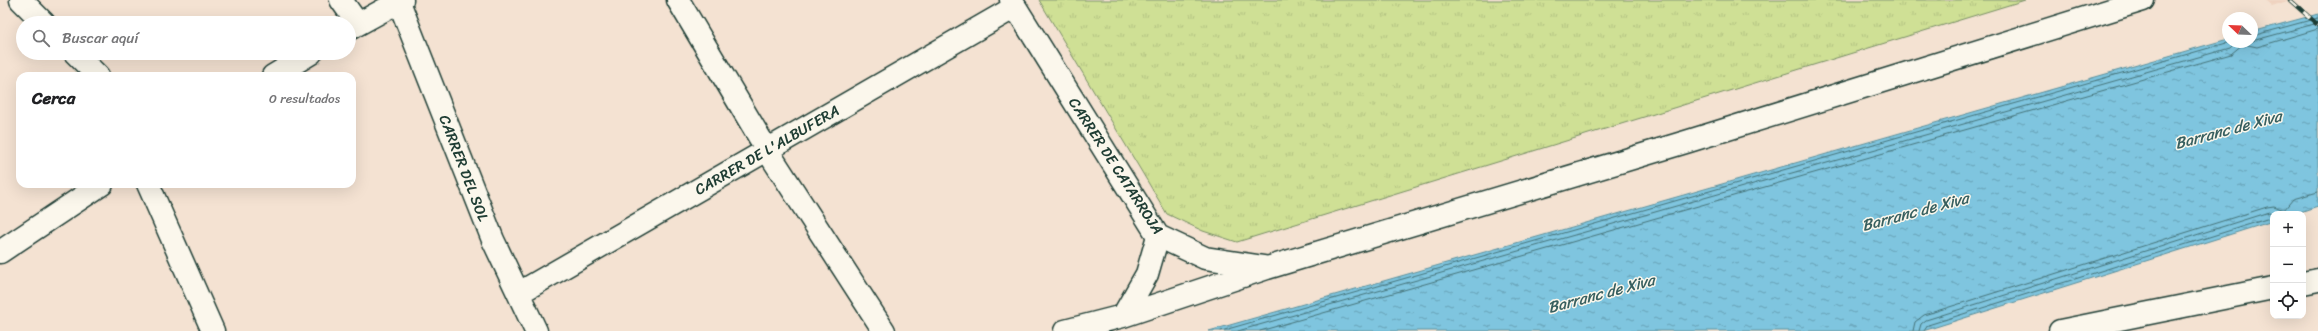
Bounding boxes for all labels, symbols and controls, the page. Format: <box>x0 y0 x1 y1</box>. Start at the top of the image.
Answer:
north arrow <box>2222 12 2258 48</box>
search box <box>16 16 356 60</box>
text: Buscar aquí <box>62 25 139 51</box>
icon: search <box>30 27 52 49</box>
text: Cerca <box>32 83 75 113</box>
text: 0 resultados <box>269 87 340 110</box>
street label: CARRER DE CATARROJA <box>1062 92 1170 240</box>
street label: CARRER DE L'ALBUFERA <box>689 98 845 202</box>
water label: Barranc de Xiva <box>2171 101 2287 158</box>
street label: CARRER DEL SOL <box>432 111 496 225</box>
water label: Barranc de Xiva <box>1858 183 1974 240</box>
map controls <box>2270 211 2306 319</box>
button: + <box>2270 211 2306 247</box>
button: − <box>2270 247 2306 283</box>
water label: Barranc de Xiva <box>1544 265 1660 322</box>
button: locate <box>2270 283 2306 319</box>

